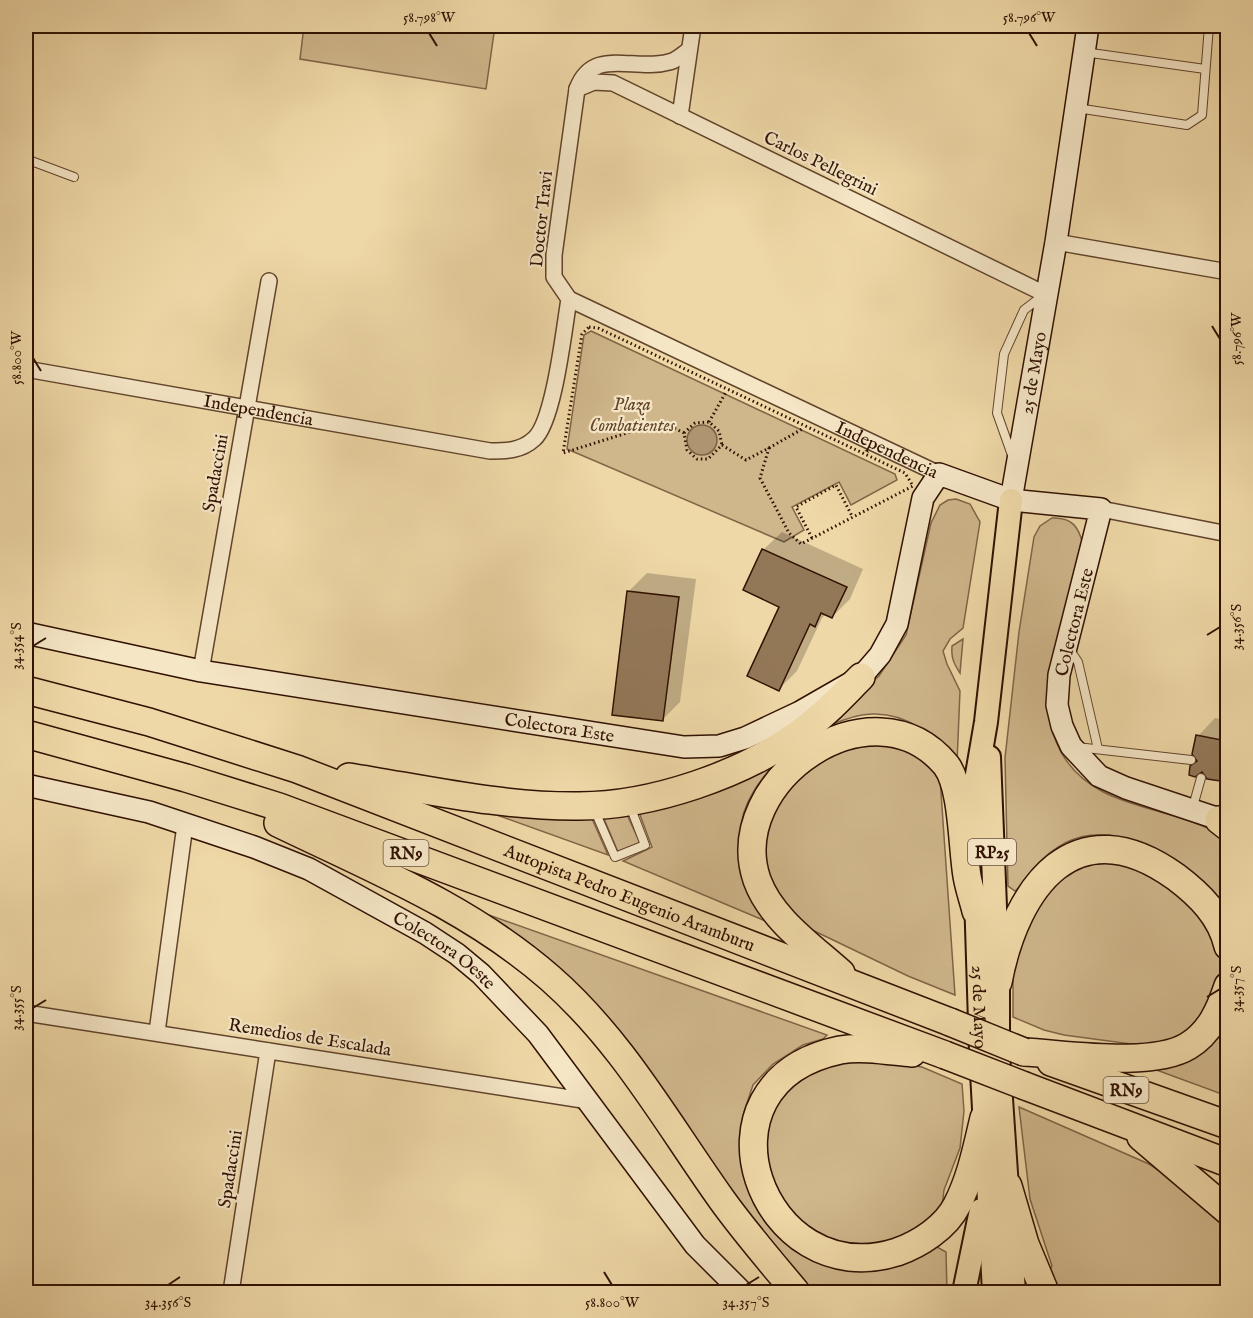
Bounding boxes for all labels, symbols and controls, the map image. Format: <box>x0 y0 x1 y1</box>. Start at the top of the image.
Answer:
text: 58.798°W <box>403 8 456 27</box>
text: 58.796°W <box>1003 8 1056 27</box>
street label: Carlos Pellegrini <box>760 127 881 202</box>
street label: Doctor Travi <box>526 170 559 269</box>
text: 58.796°W <box>1227 312 1246 365</box>
text: 58.800°W <box>7 330 26 385</box>
street label: 25 de Mayo <box>1016 330 1053 416</box>
street label: Independencia <box>202 391 315 433</box>
park label: Plaza Combatientes <box>589 394 675 438</box>
street label: Independencia <box>832 417 942 485</box>
street label: Spadaccini <box>198 432 235 514</box>
street label: Colectora Este <box>1051 566 1100 679</box>
text: 34.356°S <box>1227 604 1246 650</box>
text: 34.354°S <box>7 622 26 670</box>
street label: Colectora Este <box>503 709 616 749</box>
road number: RP25 <box>968 839 1016 865</box>
road number: RN9 <box>384 840 428 866</box>
street label: Autopista Pedro Eugenio Aramburu <box>499 840 758 958</box>
street label: Colectora Oeste <box>388 907 500 995</box>
street label: 25 de Mayo <box>965 965 991 1049</box>
text: 34.357°S <box>1227 965 1246 1013</box>
text: 34.355°S <box>7 985 26 1031</box>
street label: Remedios de Escalada <box>227 1014 393 1063</box>
road number: RN9 <box>1104 1077 1148 1103</box>
street label: Spadaccini <box>214 1128 249 1210</box>
text: 34.356°S <box>145 1293 191 1312</box>
text: 58.800°W <box>585 1293 640 1312</box>
text: 34.357°S <box>722 1293 770 1312</box>

